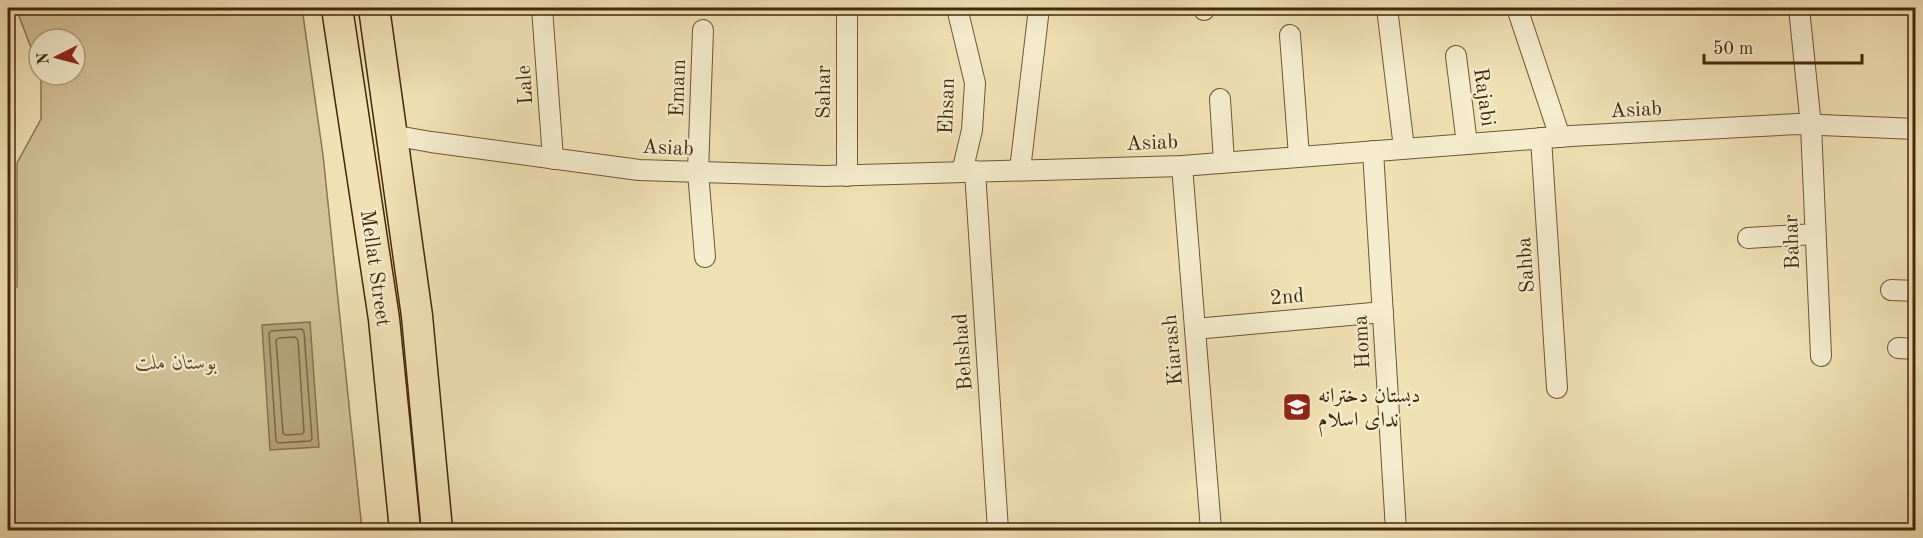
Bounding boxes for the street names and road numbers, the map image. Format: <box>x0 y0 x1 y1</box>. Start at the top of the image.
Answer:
street label: Emam <box>667 59 690 118</box>
street label: Lale <box>514 64 537 105</box>
street label: Sahar <box>814 65 835 119</box>
street label: Rajabi <box>1469 67 1498 128</box>
street label: Ehsan <box>936 77 959 135</box>
street label: Asiab <box>1610 99 1663 122</box>
street label: Asiab <box>1126 132 1178 155</box>
street label: Asiab <box>641 137 694 160</box>
street label: Mellat Street <box>356 208 393 328</box>
street label: Bahar <box>1781 214 1804 270</box>
street label: Sahba <box>1514 236 1539 294</box>
street label: 2nd <box>1269 286 1305 309</box>
street label: Behshad <box>950 312 977 391</box>
street label: Kiarash <box>1160 313 1187 386</box>
street label: Homa <box>1351 314 1374 369</box>

